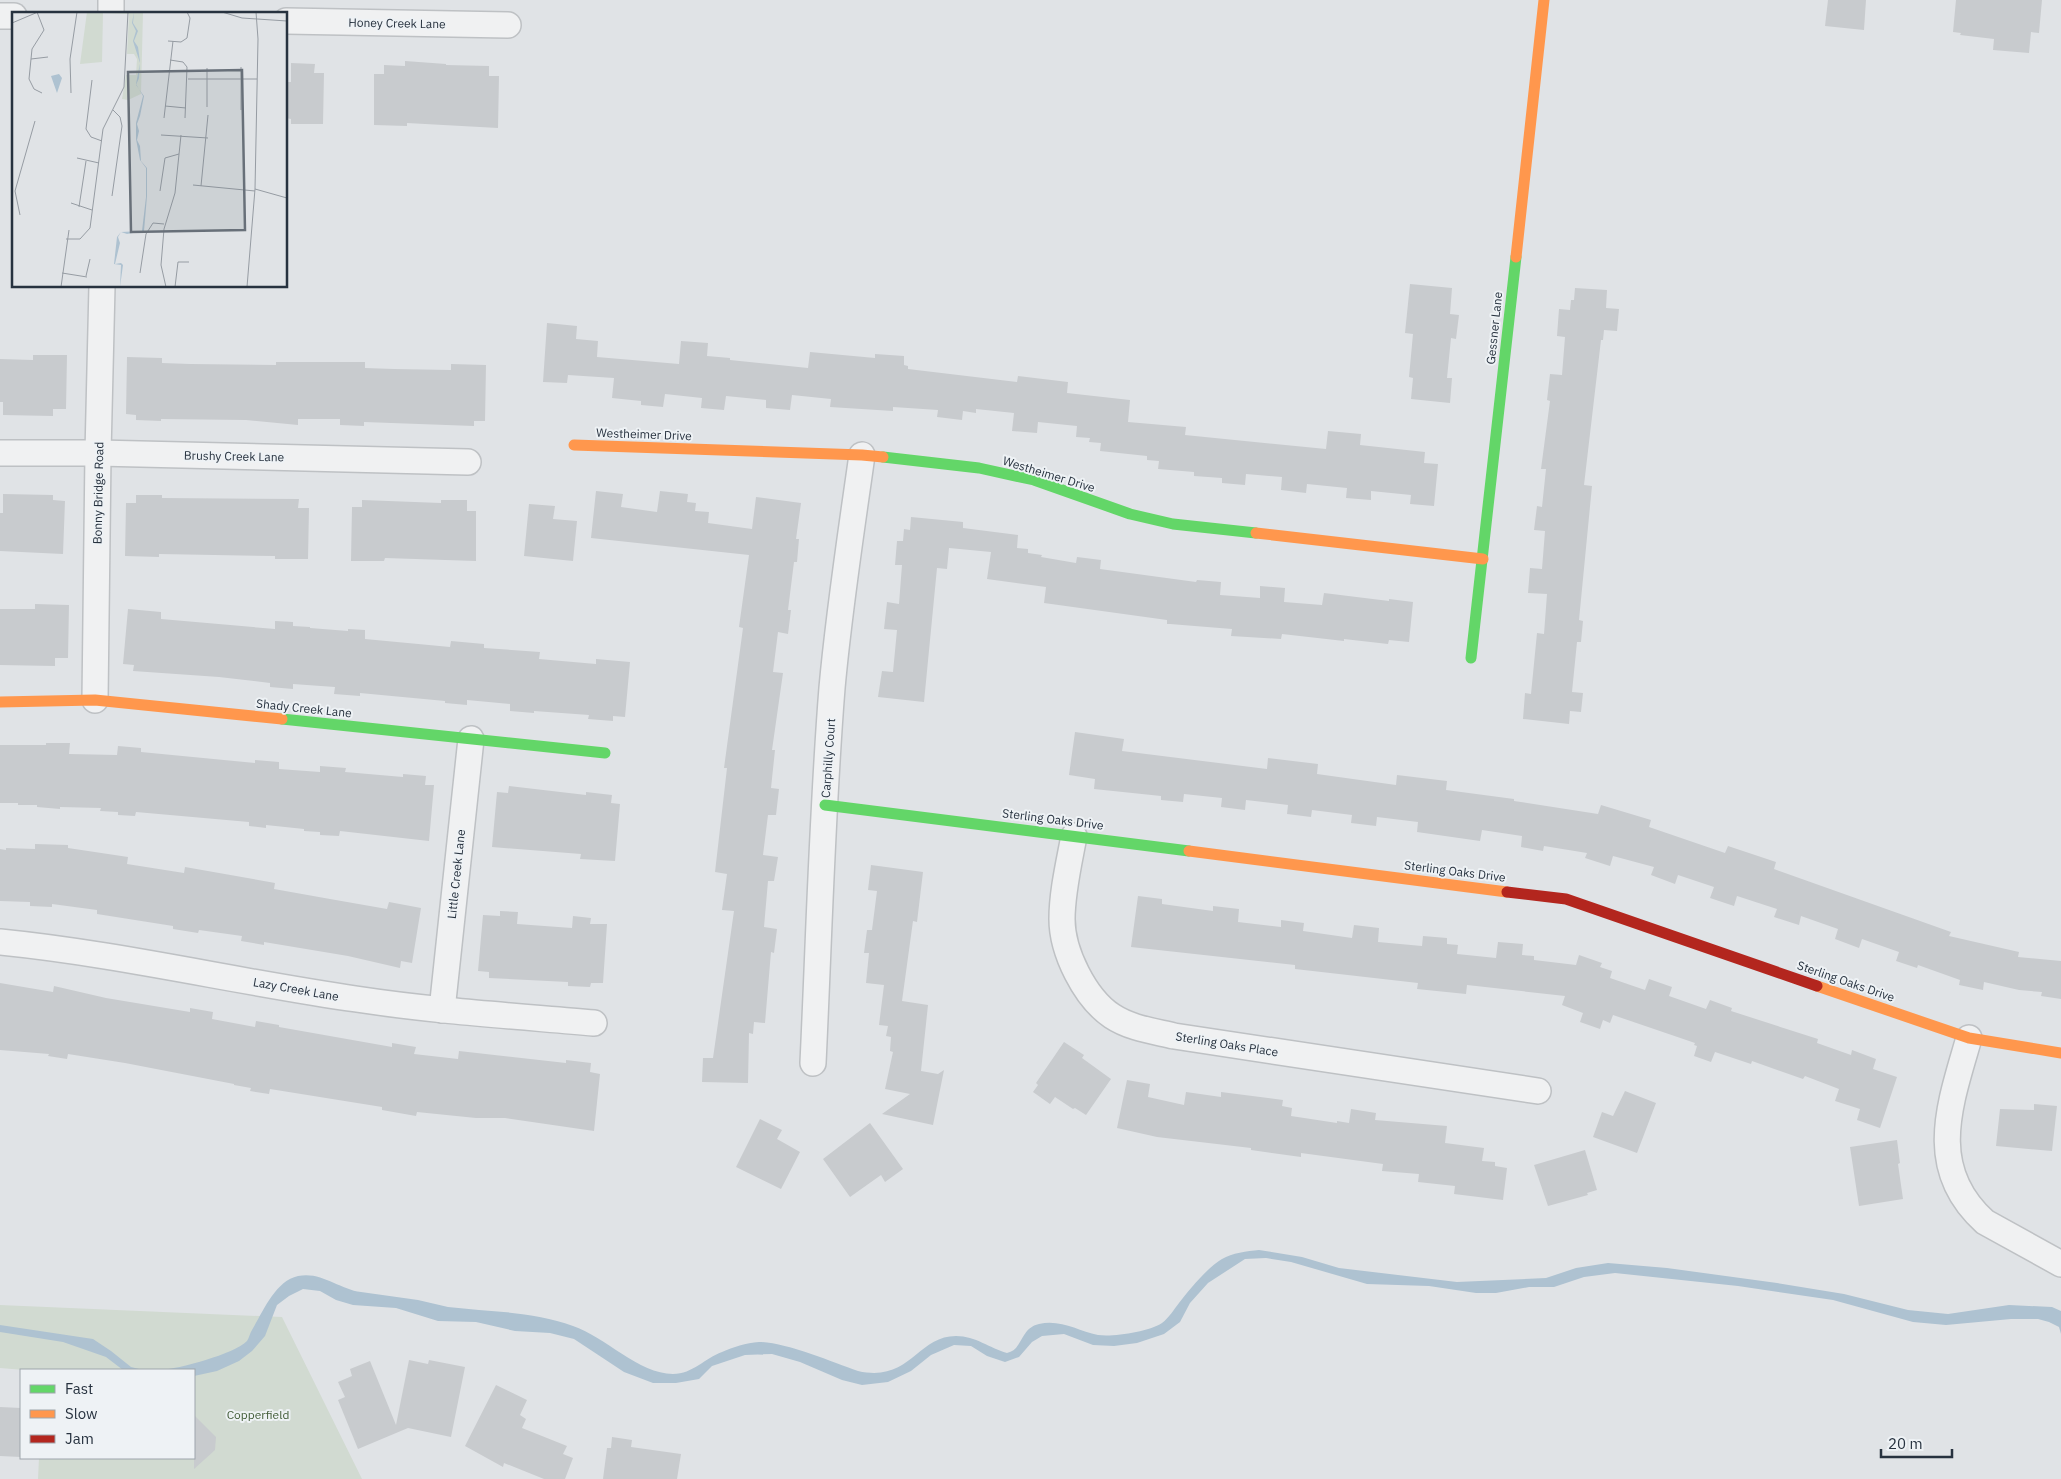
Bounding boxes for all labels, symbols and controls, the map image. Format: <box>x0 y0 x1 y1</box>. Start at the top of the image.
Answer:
inset map <box>12 12 288 288</box>
street label: Honey Creek Lane <box>348 15 446 31</box>
street label: Gessner Lane <box>1483 291 1505 365</box>
street label: Westheimer Drive <box>596 425 692 443</box>
street label: Bonny Bridge Road <box>90 442 106 544</box>
street label: Brushy Creek Lane <box>184 448 285 464</box>
street label: Westheimer Drive <box>1001 453 1097 495</box>
street label: Shady Creek Lane <box>256 696 353 721</box>
street label: Carphilly Court <box>818 718 838 798</box>
street label: Sterling Oaks Drive <box>1001 805 1105 833</box>
street label: Little Creek Lane <box>444 828 468 920</box>
street label: Sterling Oaks Drive <box>1403 857 1507 885</box>
street label: Sterling Oaks Drive <box>1795 957 1897 1005</box>
street label: Lazy Creek Lane <box>252 974 340 1004</box>
street label: Sterling Oaks Place <box>1175 1028 1280 1060</box>
legend <box>20 1369 195 1459</box>
text: Fast <box>65 1379 93 1398</box>
text: Slow <box>65 1404 98 1423</box>
park label: Copperfield <box>227 1407 289 1422</box>
scale bar <box>1881 1426 1952 1458</box>
text: Jam <box>65 1429 94 1448</box>
text: 20 m <box>1888 1434 1923 1453</box>

